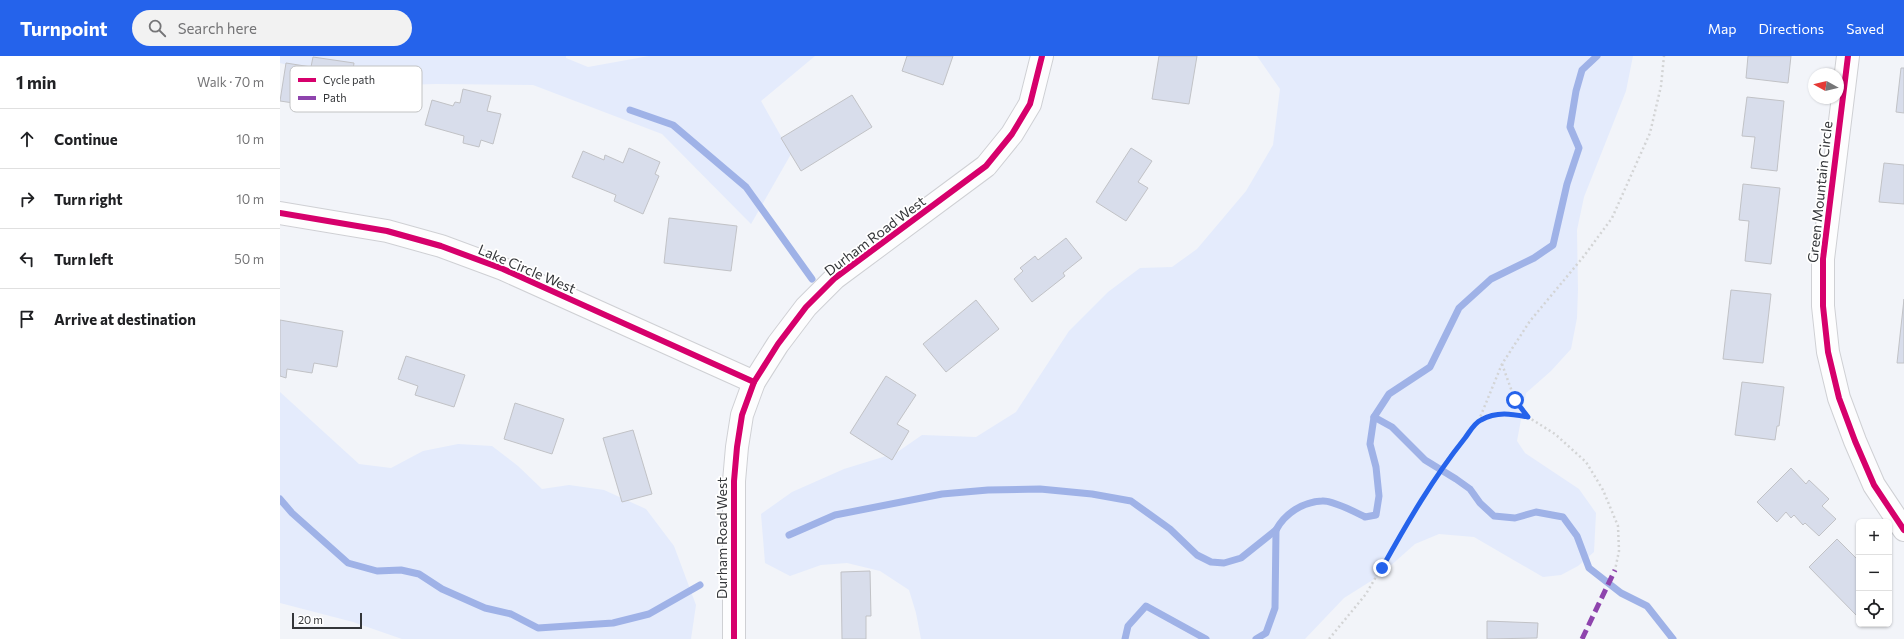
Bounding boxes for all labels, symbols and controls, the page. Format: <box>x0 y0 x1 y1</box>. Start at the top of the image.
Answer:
search box <box>132 10 412 46</box>
text: Turnpoint <box>20 17 108 40</box>
icon: search <box>146 17 168 39</box>
text: Search here <box>178 19 257 37</box>
text: Map <box>1708 20 1737 37</box>
text: Directions <box>1759 20 1824 37</box>
text: Saved <box>1846 20 1884 37</box>
legend <box>290 66 422 112</box>
north arrow <box>1808 68 1844 104</box>
text: 1 min <box>16 72 56 93</box>
text: Cycle path <box>323 73 375 86</box>
text: Walk · 70 m <box>197 74 264 90</box>
text: Path <box>323 91 346 104</box>
street label: Green Mountain Circle <box>1804 120 1835 264</box>
icon: ahead <box>16 128 38 150</box>
text: Continue <box>54 130 118 148</box>
text: 10 m <box>236 131 264 147</box>
icon: right <box>16 188 38 210</box>
text: Turn right <box>54 190 123 208</box>
text: 10 m <box>236 191 264 207</box>
street label: Durham Road West <box>821 192 929 279</box>
street label: Lake Circle West <box>476 240 579 297</box>
icon: left <box>16 248 38 270</box>
text: Turn left <box>54 250 113 268</box>
text: 50 m <box>234 251 264 267</box>
icon: arrive <box>16 308 38 330</box>
text: Arrive at destination <box>54 310 196 328</box>
route start <box>1506 391 1524 409</box>
street label: Durham Road West <box>713 477 730 599</box>
map controls <box>1856 519 1892 627</box>
button: + <box>1856 519 1892 555</box>
button: − <box>1856 555 1892 591</box>
route end <box>1373 559 1391 577</box>
button: locate <box>1856 591 1892 627</box>
scale bar <box>292 611 362 630</box>
text: 20 m <box>298 613 323 626</box>

